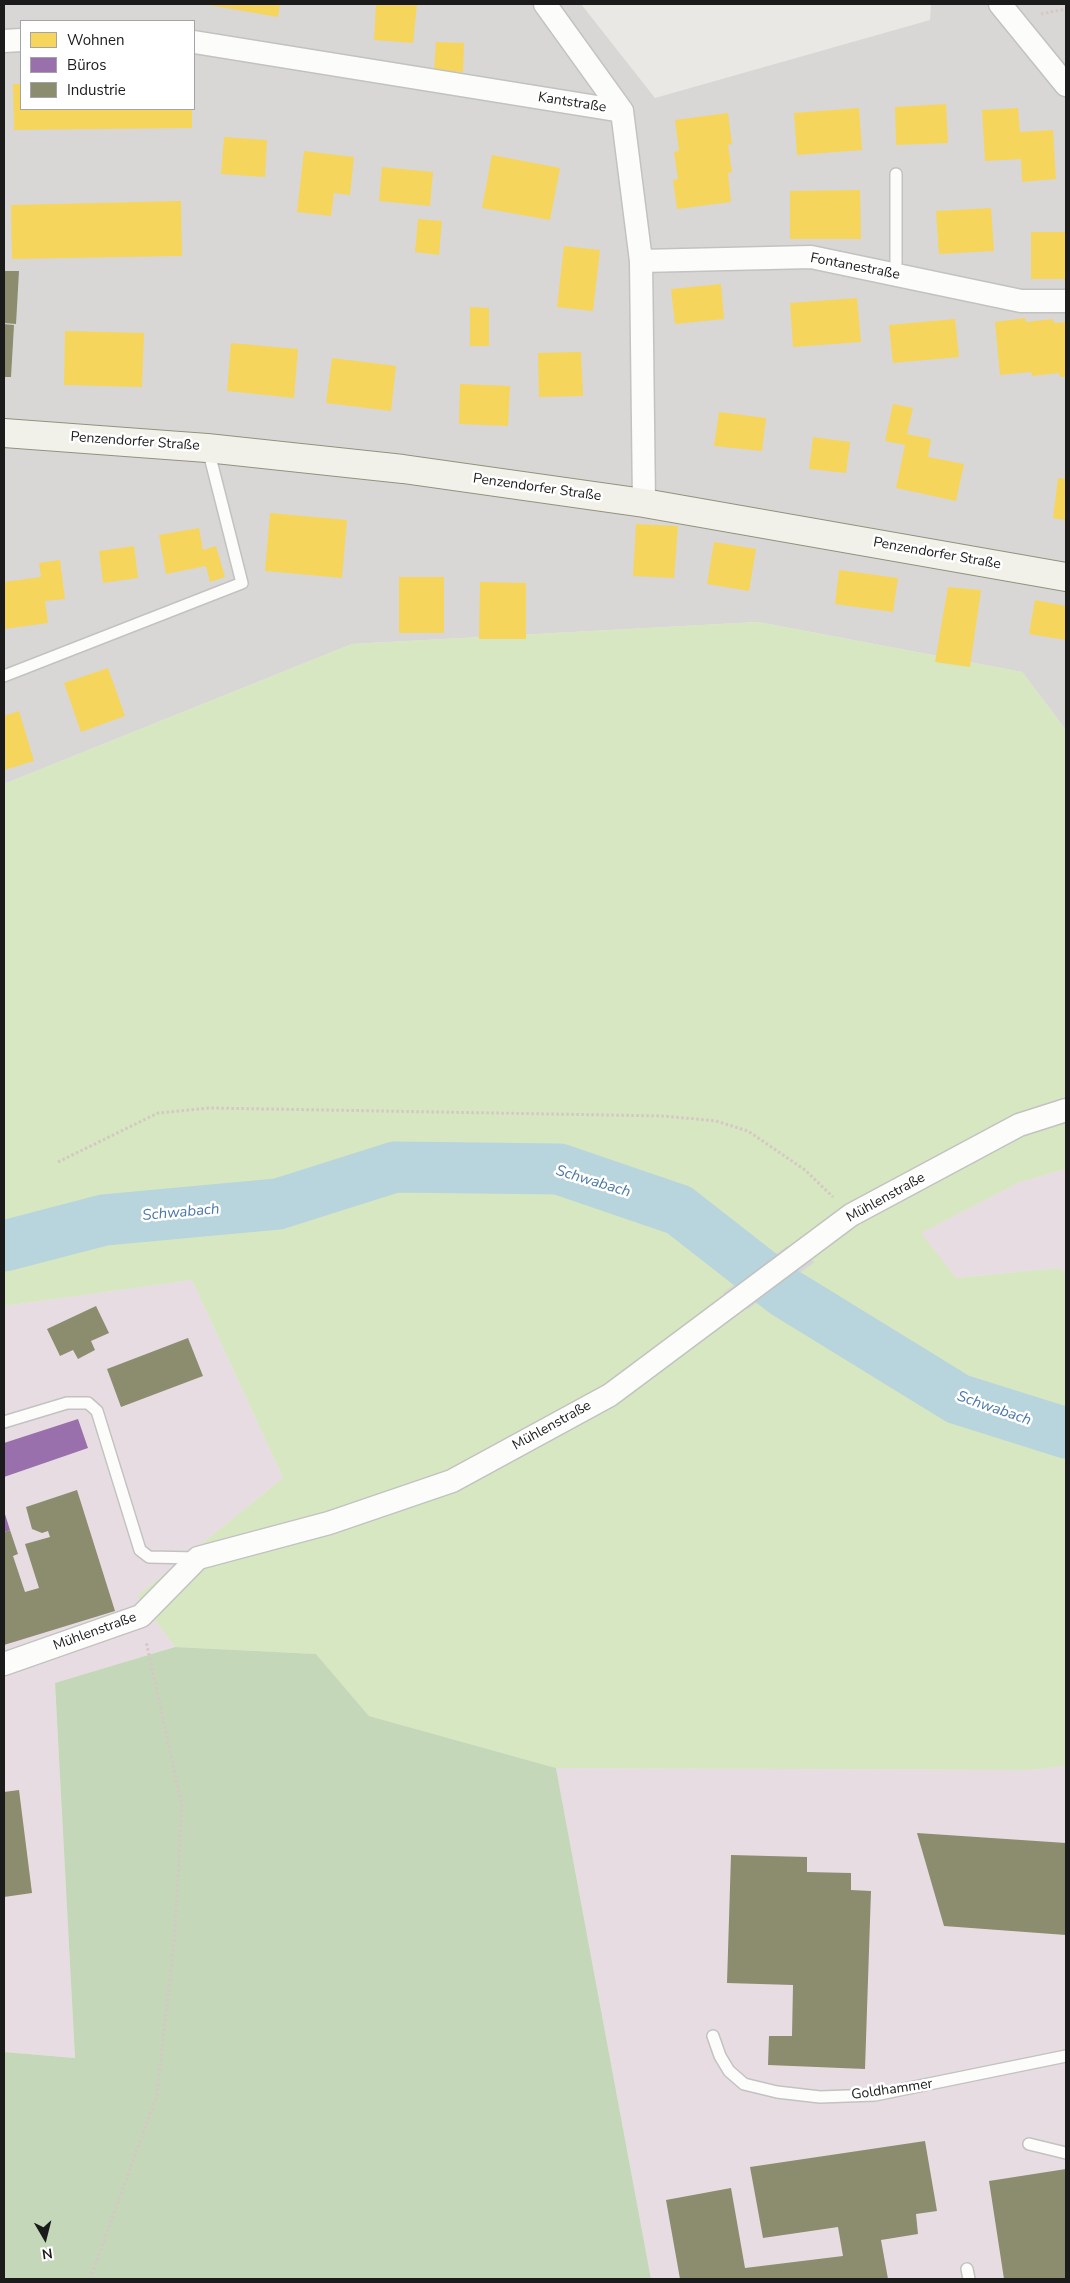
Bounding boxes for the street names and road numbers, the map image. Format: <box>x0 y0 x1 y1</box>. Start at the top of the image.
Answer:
street label: Kantstraße <box>537 89 607 117</box>
street label: Fontanestraße <box>809 250 901 284</box>
street label: Penzendorfer Straße <box>70 429 200 455</box>
street label: Penzendorfer Straße <box>472 471 602 505</box>
street label: Penzendorfer Straße <box>872 534 1002 574</box>
street label: Mühlenstraße <box>844 1170 928 1226</box>
street label: Mühlenstraße <box>510 1398 594 1454</box>
street label: Mühlenstraße <box>51 1609 139 1655</box>
street label: Goldhammer <box>850 2076 934 2104</box>

